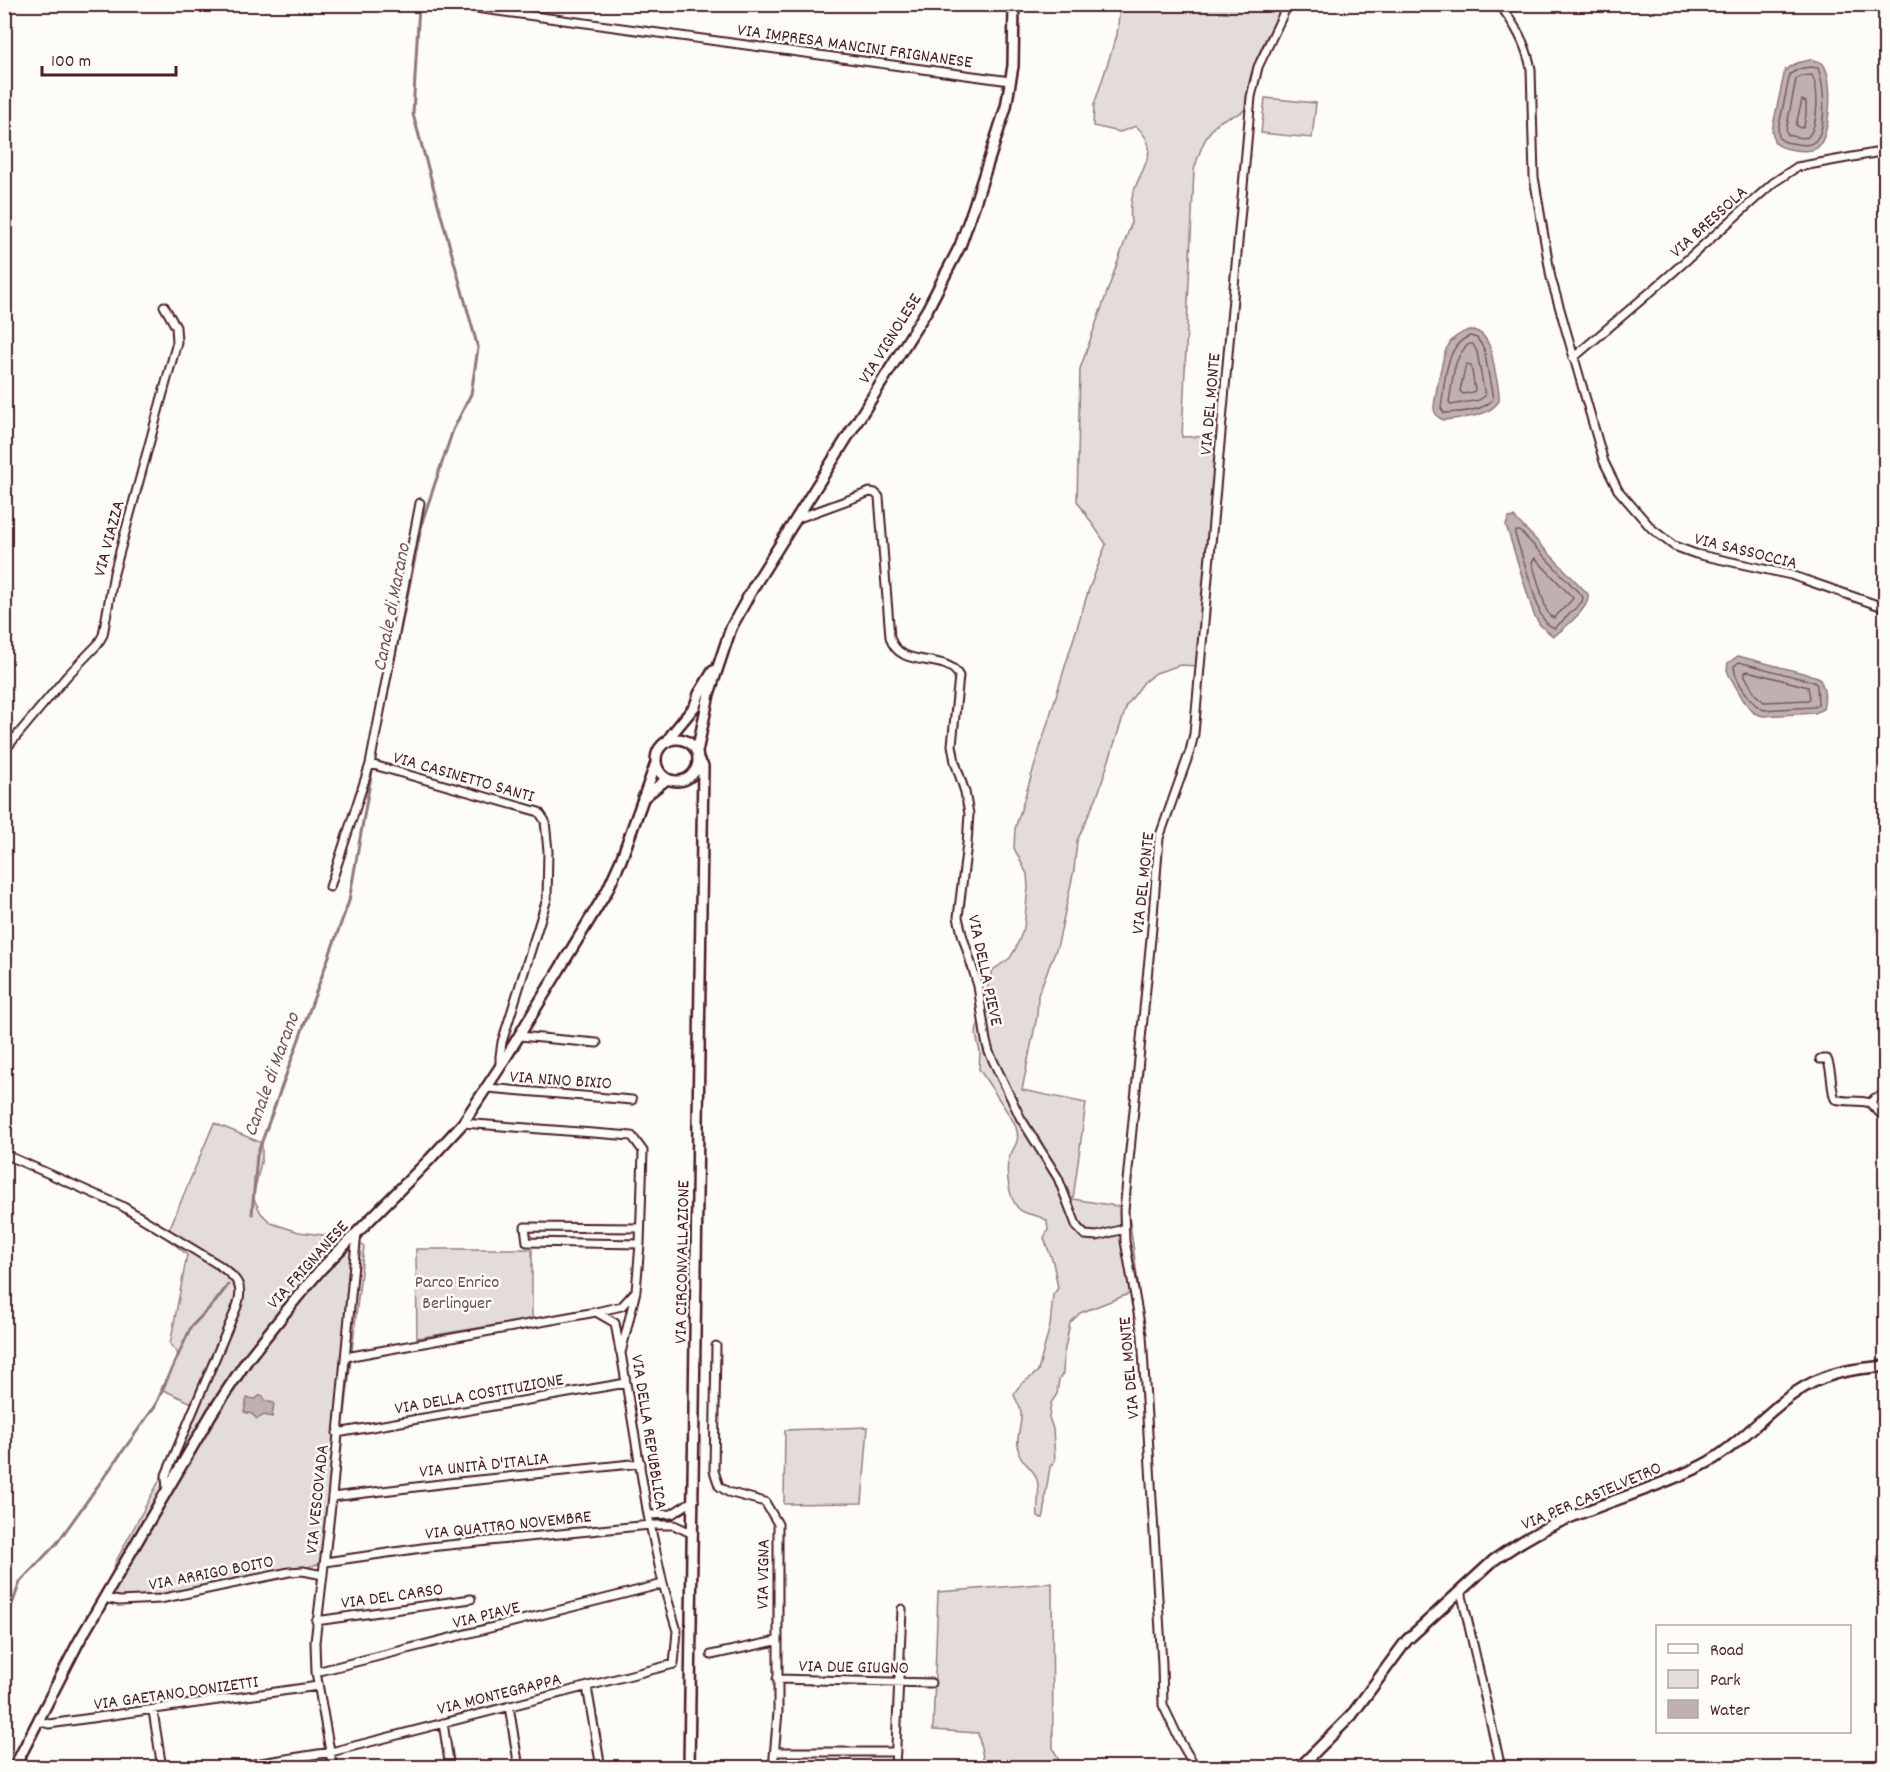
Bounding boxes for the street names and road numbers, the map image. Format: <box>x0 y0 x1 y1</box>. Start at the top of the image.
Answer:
street label: VIA IMPRESA MANCINI FRIGNANESE <box>736 19 974 76</box>
street label: VIA BRESSOLA <box>1665 181 1754 265</box>
street label: VIA VIGNOLESE <box>853 289 929 389</box>
street label: VIA DEL MONTE <box>1195 352 1228 456</box>
street label: VIA VIAZZA <box>88 498 133 580</box>
street label: VIA SASSOCCIA <box>1691 528 1800 577</box>
street label: VIA CASINETTO SANTI <box>390 746 537 811</box>
street label: VIA DEL MONTE <box>1127 831 1162 935</box>
street label: VIA DELLA PIEVE <box>960 913 1008 1028</box>
street label: VIA NINO BIXIO <box>509 1065 613 1098</box>
street label: VIA CIRCONVALLAZIONE <box>670 1180 697 1344</box>
street label: VIA FRIGNANESE <box>262 1216 355 1315</box>
street label: VIA DEL MONTE <box>1114 1316 1147 1420</box>
street label: VIA DELLA REPUBBLICA <box>623 1353 672 1512</box>
street label: VIA DELLA COSTITUZIONE <box>393 1368 566 1423</box>
street label: VIA VESCOVADA <box>300 1443 337 1555</box>
street label: VIA UNITÀ D'ITALIA <box>418 1447 550 1486</box>
street label: VIA PER CASTELVETRO <box>1518 1456 1666 1538</box>
street label: VIA QUATTRO NOVEMBRE <box>424 1505 593 1548</box>
street label: VIA VIGNA <box>751 1539 778 1609</box>
street label: VIA ARRIGO BOITO <box>147 1550 276 1599</box>
street label: VIA DEL CARSO <box>340 1578 445 1617</box>
street label: VIA PIAVE <box>450 1596 523 1637</box>
street label: VIA DUE GIUGNO <box>799 1655 909 1682</box>
street label: VIA MONTEGRAPPA <box>435 1668 565 1723</box>
street label: VIA GAETANO DONIZETTI <box>92 1670 261 1718</box>

